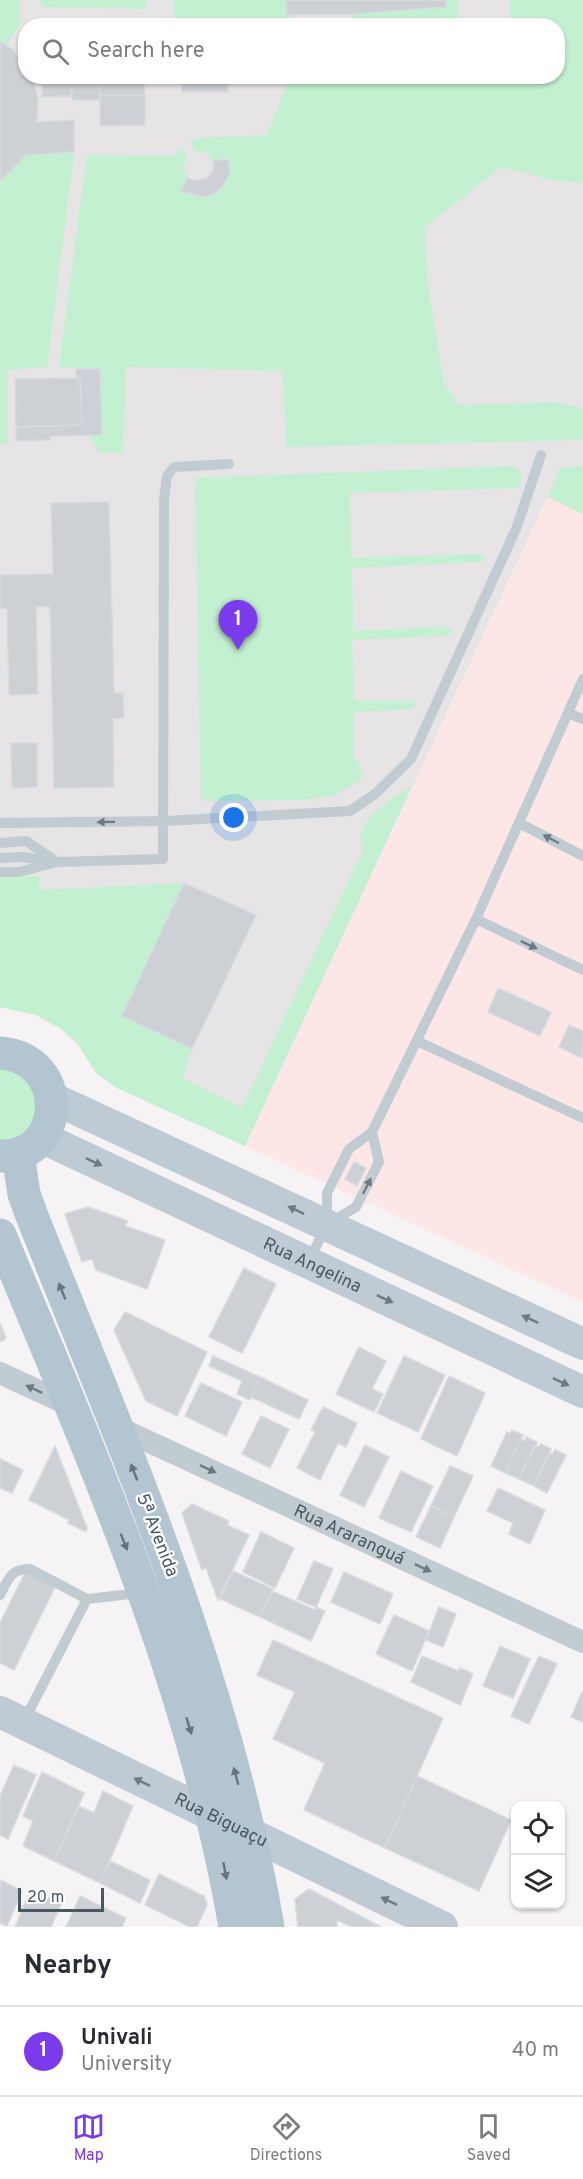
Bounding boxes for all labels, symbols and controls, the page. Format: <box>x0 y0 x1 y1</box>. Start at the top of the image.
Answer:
search box <box>18 18 565 84</box>
icon: search <box>39 35 72 68</box>
text: Search here <box>87 38 205 65</box>
pin: 1 <box>218 600 258 650</box>
your location <box>219 803 248 832</box>
one-way arrow <box>97 817 116 827</box>
one-way arrow <box>542 835 560 845</box>
one-way arrow <box>521 940 538 949</box>
one-way arrow <box>86 1157 104 1167</box>
one-way arrow <box>362 1178 372 1195</box>
one-way arrow <box>288 1205 305 1214</box>
street label: Rua Angelina <box>259 1233 365 1299</box>
one-way arrow <box>57 1282 66 1300</box>
one-way arrow <box>376 1295 393 1304</box>
one-way arrow <box>522 1315 539 1324</box>
one-way arrow <box>553 1378 570 1387</box>
one-way arrow <box>25 1384 43 1394</box>
one-way arrow <box>129 1463 138 1481</box>
one-way arrow <box>199 1464 217 1474</box>
street label: 5ª Avenida <box>130 1491 183 1580</box>
street label: Rua Araranguá <box>289 1500 408 1571</box>
one-way arrow <box>119 1534 129 1552</box>
one-way arrow <box>414 1564 431 1573</box>
one-way arrow <box>185 1717 194 1735</box>
one-way arrow <box>231 1767 240 1785</box>
one-way arrow <box>133 1777 151 1787</box>
street label: Rua Biguaçu <box>170 1788 271 1853</box>
map controls <box>511 1801 565 1909</box>
button: locate <box>511 1801 565 1855</box>
button: layers <box>511 1855 565 1909</box>
one-way arrow <box>221 1862 230 1881</box>
scale bar <box>18 1885 104 1912</box>
text: 20 m <box>27 1888 64 1908</box>
one-way arrow <box>380 1897 398 1907</box>
text: Nearby <box>24 1950 112 1983</box>
text: Univali <box>81 2025 153 2052</box>
text: 1 <box>40 2038 48 2064</box>
text: 40 m <box>512 2038 559 2064</box>
text: University <box>81 2052 172 2078</box>
tab: Map <box>72 2110 105 2166</box>
tab: Directions <box>250 2110 322 2166</box>
tab: Saved <box>467 2110 511 2166</box>

